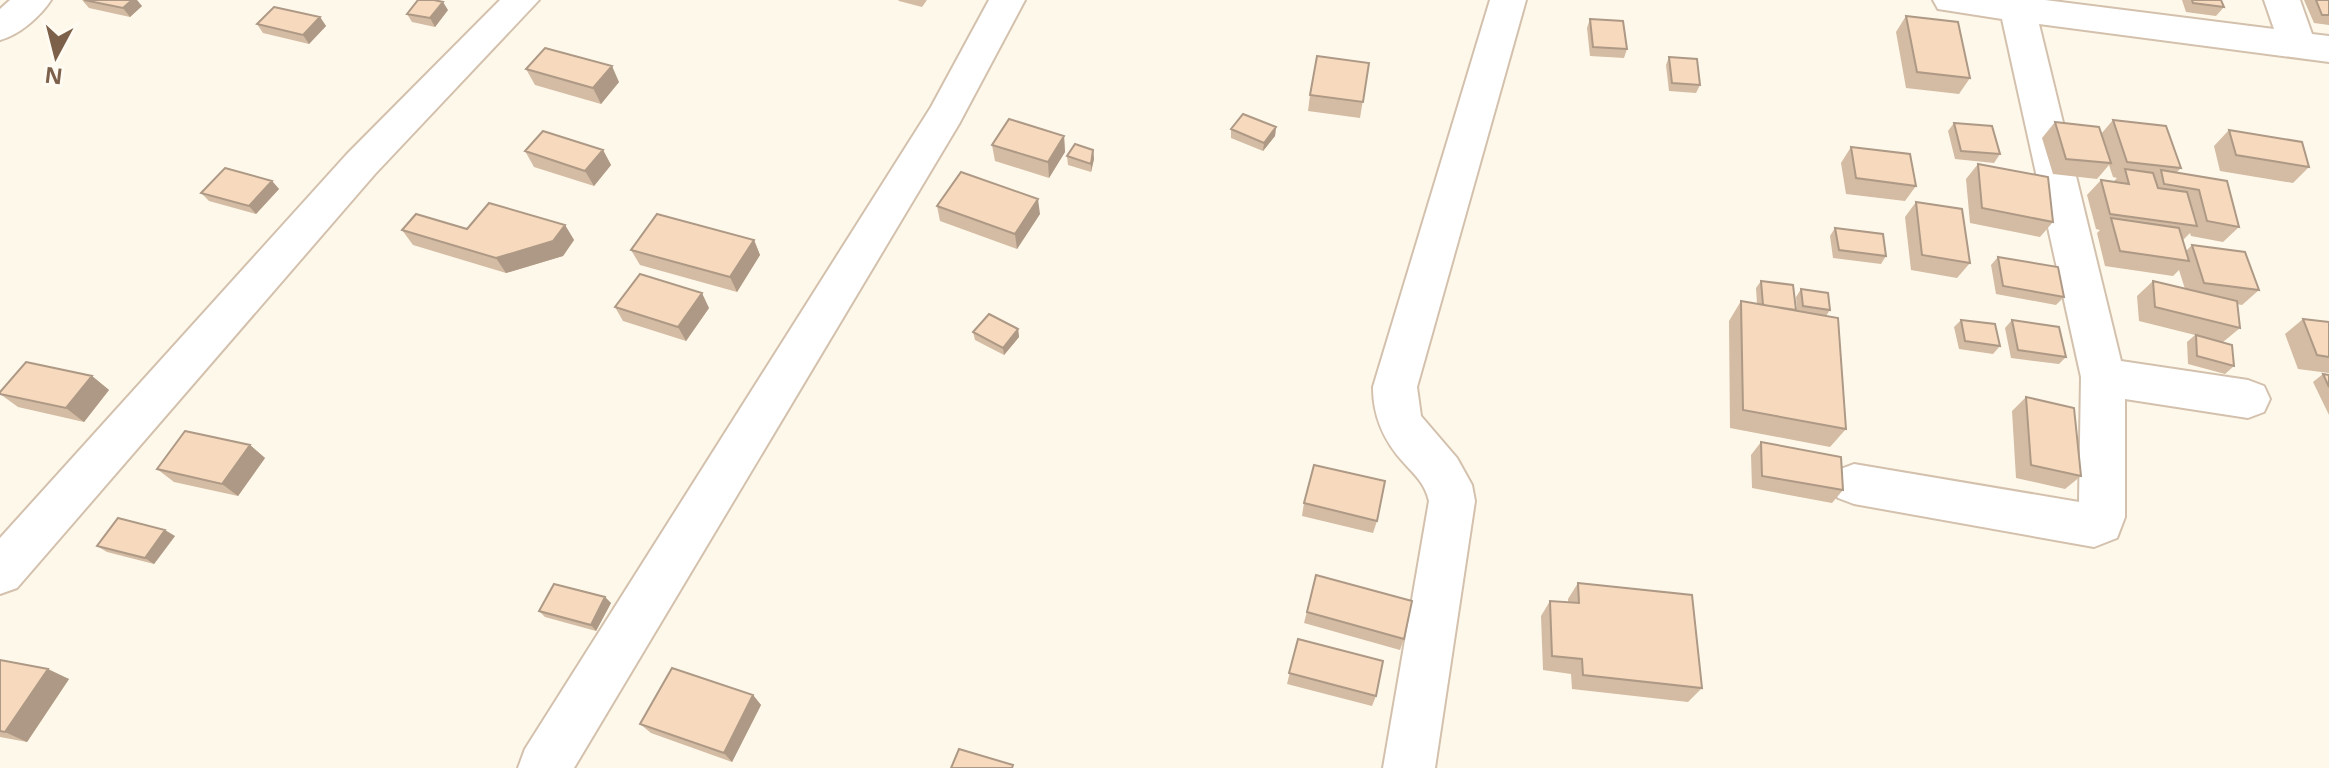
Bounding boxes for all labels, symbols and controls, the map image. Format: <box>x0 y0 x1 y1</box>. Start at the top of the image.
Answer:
north arrow <box>16 16 96 96</box>
text: N <box>43 61 64 93</box>

